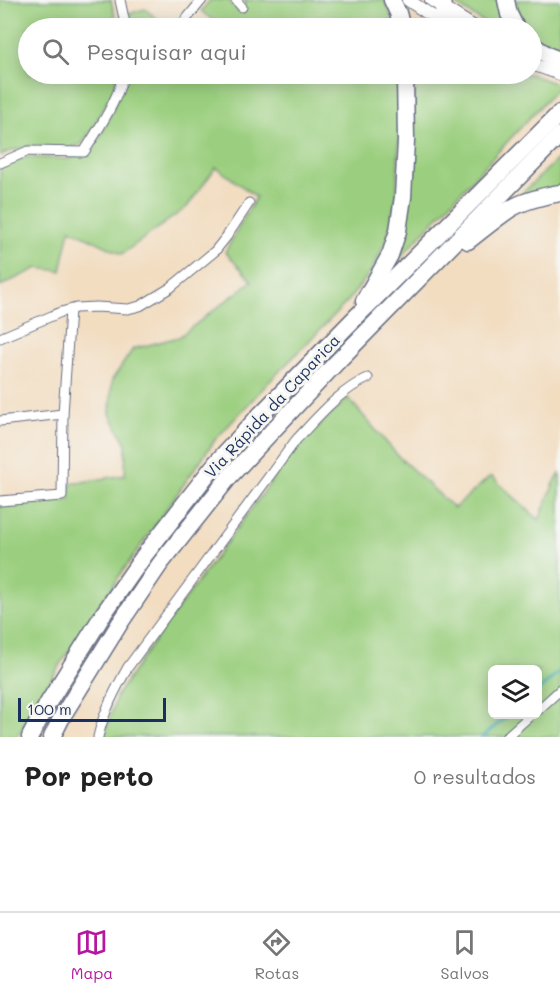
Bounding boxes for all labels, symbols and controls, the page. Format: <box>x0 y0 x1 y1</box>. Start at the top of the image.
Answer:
search box <box>18 18 542 84</box>
icon: search <box>39 35 72 68</box>
text: Pesquisar aqui <box>87 37 247 66</box>
street label: Via Rápida da Caparica <box>199 329 344 482</box>
map controls <box>488 665 542 719</box>
button: layers <box>488 665 542 719</box>
scale bar <box>18 695 166 722</box>
text: 100 m <box>27 698 72 719</box>
text: Por perto <box>24 759 153 793</box>
text: 0 resultados <box>414 763 536 789</box>
tab: Mapa <box>71 926 113 983</box>
tab: Rotas <box>255 926 299 983</box>
tab: Salvos <box>441 926 489 983</box>

